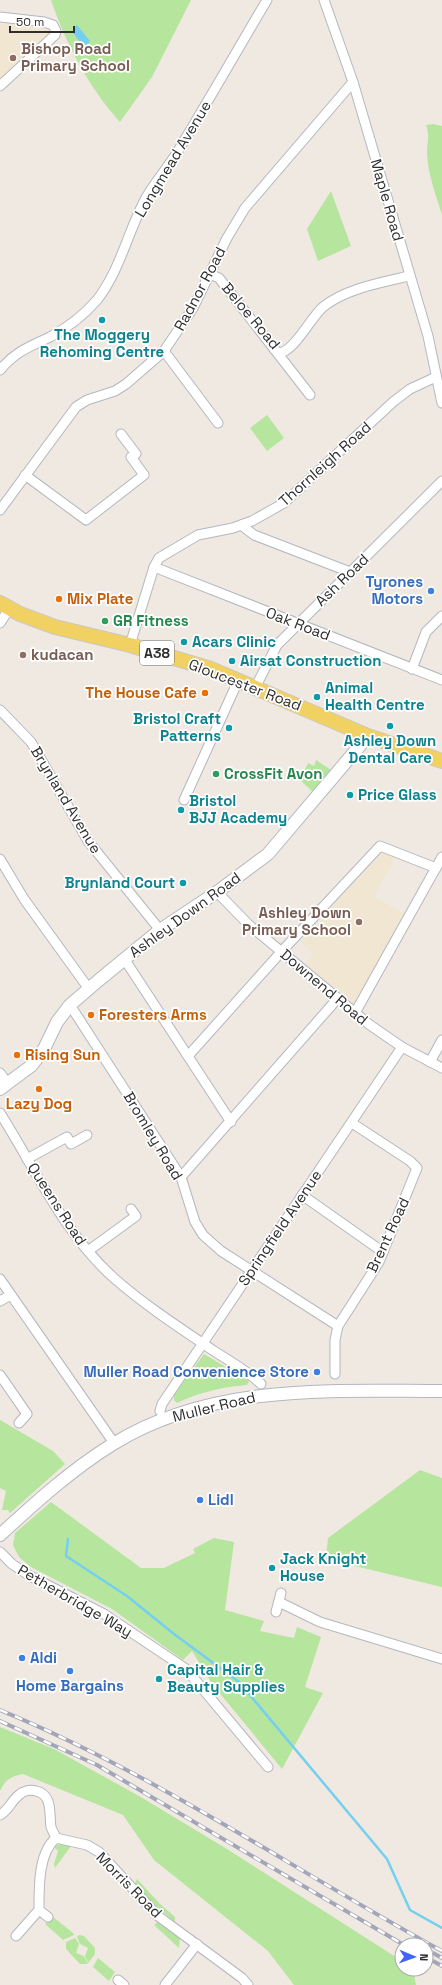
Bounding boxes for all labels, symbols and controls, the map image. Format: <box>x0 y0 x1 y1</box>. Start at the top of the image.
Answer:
scale bar <box>10 8 74 34</box>
text: 50 m <box>16 14 44 30</box>
place label: Bishop Road Primary School <box>21 39 130 75</box>
marker: Bishop Road Primary School <box>8 53 18 63</box>
street label: Longmead Avenue <box>130 97 215 221</box>
street label: Maple Road <box>367 157 408 243</box>
street label: Radnor Road <box>169 244 230 334</box>
street label: Beloe Road <box>218 278 285 353</box>
marker: The Moggery Rehoming Centre <box>97 315 107 325</box>
place label: The Moggery Rehoming Centre <box>40 325 165 361</box>
street label: Thornleigh Road <box>275 417 375 510</box>
street label: Ash Road <box>311 549 372 610</box>
place label: Tyrones Motors <box>365 572 423 608</box>
marker: Tyrones Motors <box>426 586 436 596</box>
place label: Mix Plate <box>67 589 134 608</box>
marker: Mix Plate <box>54 594 64 604</box>
street label: Oak Road <box>263 603 333 644</box>
place label: GR Fitness <box>113 611 189 630</box>
marker: GR Fitness <box>100 616 110 626</box>
place label: Acars Clinic <box>192 632 276 651</box>
marker: Acars Clinic <box>179 637 189 647</box>
road number: A38 <box>140 641 174 665</box>
place label: kudacan <box>31 645 94 664</box>
marker: kudacan <box>18 650 28 660</box>
place label: Airsat Construction <box>240 651 381 670</box>
street label: Gloucester Road <box>186 654 304 715</box>
marker: Airsat Construction <box>227 656 237 666</box>
place label: Animal Health Centre <box>325 678 425 714</box>
place label: The House Cafe <box>85 683 197 702</box>
marker: The House Cafe <box>200 688 210 698</box>
marker: Animal Health Centre <box>312 692 322 702</box>
place label: Bristol Craft Patterns <box>133 709 221 745</box>
marker: Ashley Down Dental Care <box>385 721 395 731</box>
marker: Bristol Craft Patterns <box>224 723 234 733</box>
place label: Ashley Down Dental Care <box>344 731 436 767</box>
street label: Brynland Avenue <box>27 743 106 857</box>
place label: CrossFit Avon <box>224 764 323 783</box>
marker: CrossFit Avon <box>211 769 221 779</box>
place label: Price Glass <box>358 785 437 804</box>
marker: Price Glass <box>345 790 355 800</box>
place label: Bristol BJJ Academy <box>189 791 287 827</box>
marker: Bristol BJJ Academy <box>176 805 186 815</box>
street label: Ashley Down Road <box>125 868 244 961</box>
place label: Brynland Court <box>64 873 175 892</box>
marker: Brynland Court <box>178 878 188 888</box>
place label: Ashley Down Primary School <box>242 903 351 939</box>
marker: Ashley Down Primary School <box>354 917 364 927</box>
street label: Downend Road <box>277 944 372 1029</box>
place label: Foresters Arms <box>99 1005 207 1024</box>
marker: Foresters Arms <box>86 1010 96 1020</box>
place label: Rising Sun <box>25 1045 101 1064</box>
marker: Rising Sun <box>12 1050 22 1060</box>
marker: Lazy Dog <box>34 1084 44 1094</box>
street label: Bromley Road <box>120 1088 187 1183</box>
place label: Lazy Dog <box>6 1094 72 1113</box>
street label: Queens Road <box>24 1159 91 1249</box>
street label: Springfield Avenue <box>234 1166 325 1289</box>
street label: Brent Road <box>362 1194 413 1275</box>
place label: Muller Road Convenience Store <box>84 1362 309 1381</box>
marker: Muller Road Convenience Store <box>312 1367 322 1377</box>
street label: Muller Road <box>170 1387 257 1426</box>
place label: Lidl <box>208 1490 234 1509</box>
marker: Lidl <box>195 1495 205 1505</box>
place label: Jack Knight House <box>280 1549 366 1585</box>
street label: Petherbridge Way <box>14 1560 136 1641</box>
marker: Jack Knight House <box>267 1563 277 1573</box>
place label: Aldi <box>30 1648 57 1667</box>
marker: Aldi <box>17 1653 27 1663</box>
place label: Capital Hair & Beauty Supplies <box>167 1660 285 1696</box>
marker: Home Bargains <box>65 1666 75 1676</box>
marker: Capital Hair & Beauty Supplies <box>154 1674 164 1684</box>
place label: Home Bargains <box>16 1676 124 1695</box>
street label: Morris Road <box>92 1848 166 1922</box>
north arrow <box>394 1937 434 1977</box>
text: N <box>417 1953 431 1961</box>

